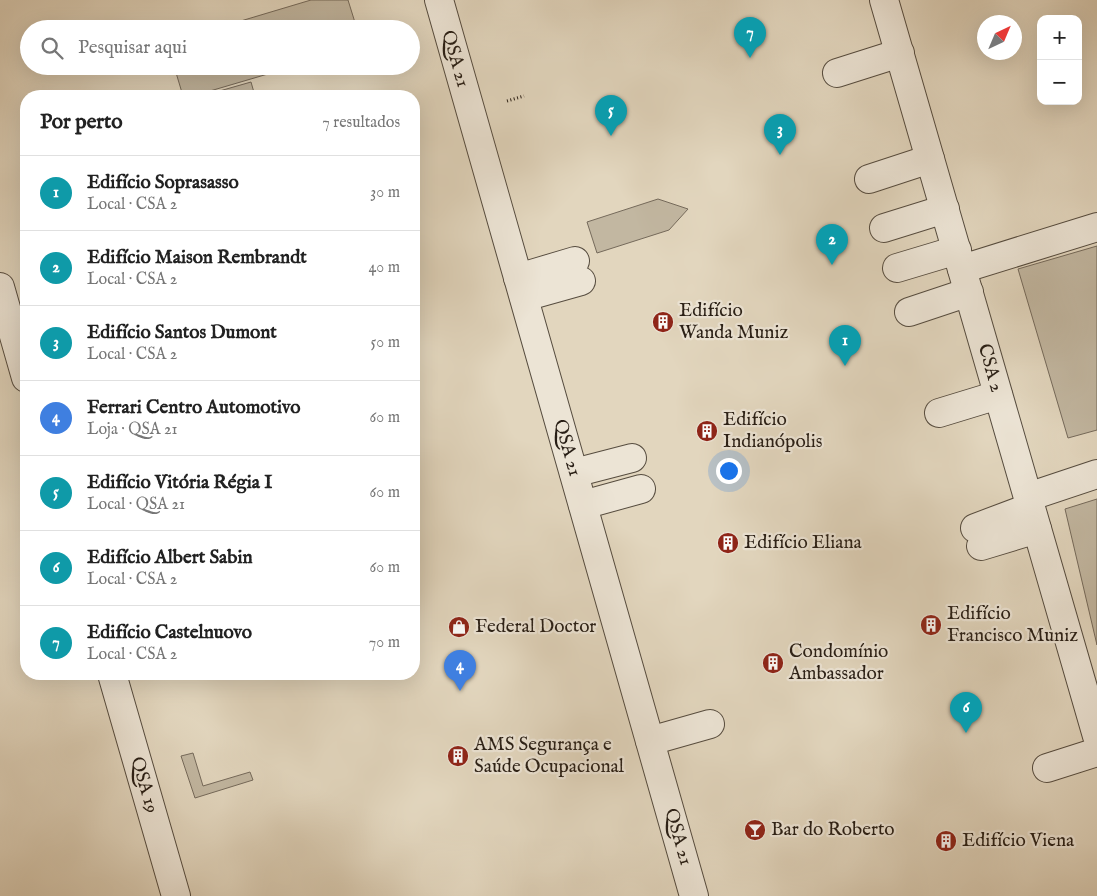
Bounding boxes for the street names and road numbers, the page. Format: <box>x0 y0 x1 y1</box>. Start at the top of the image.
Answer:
street label: QSA 21 <box>435 28 475 90</box>
street label: CSA 2 <box>972 341 1008 395</box>
street label: QSA 21 <box>547 417 587 479</box>
street label: QSA 19 <box>125 754 163 816</box>
street label: QSA 21 <box>658 806 698 868</box>

